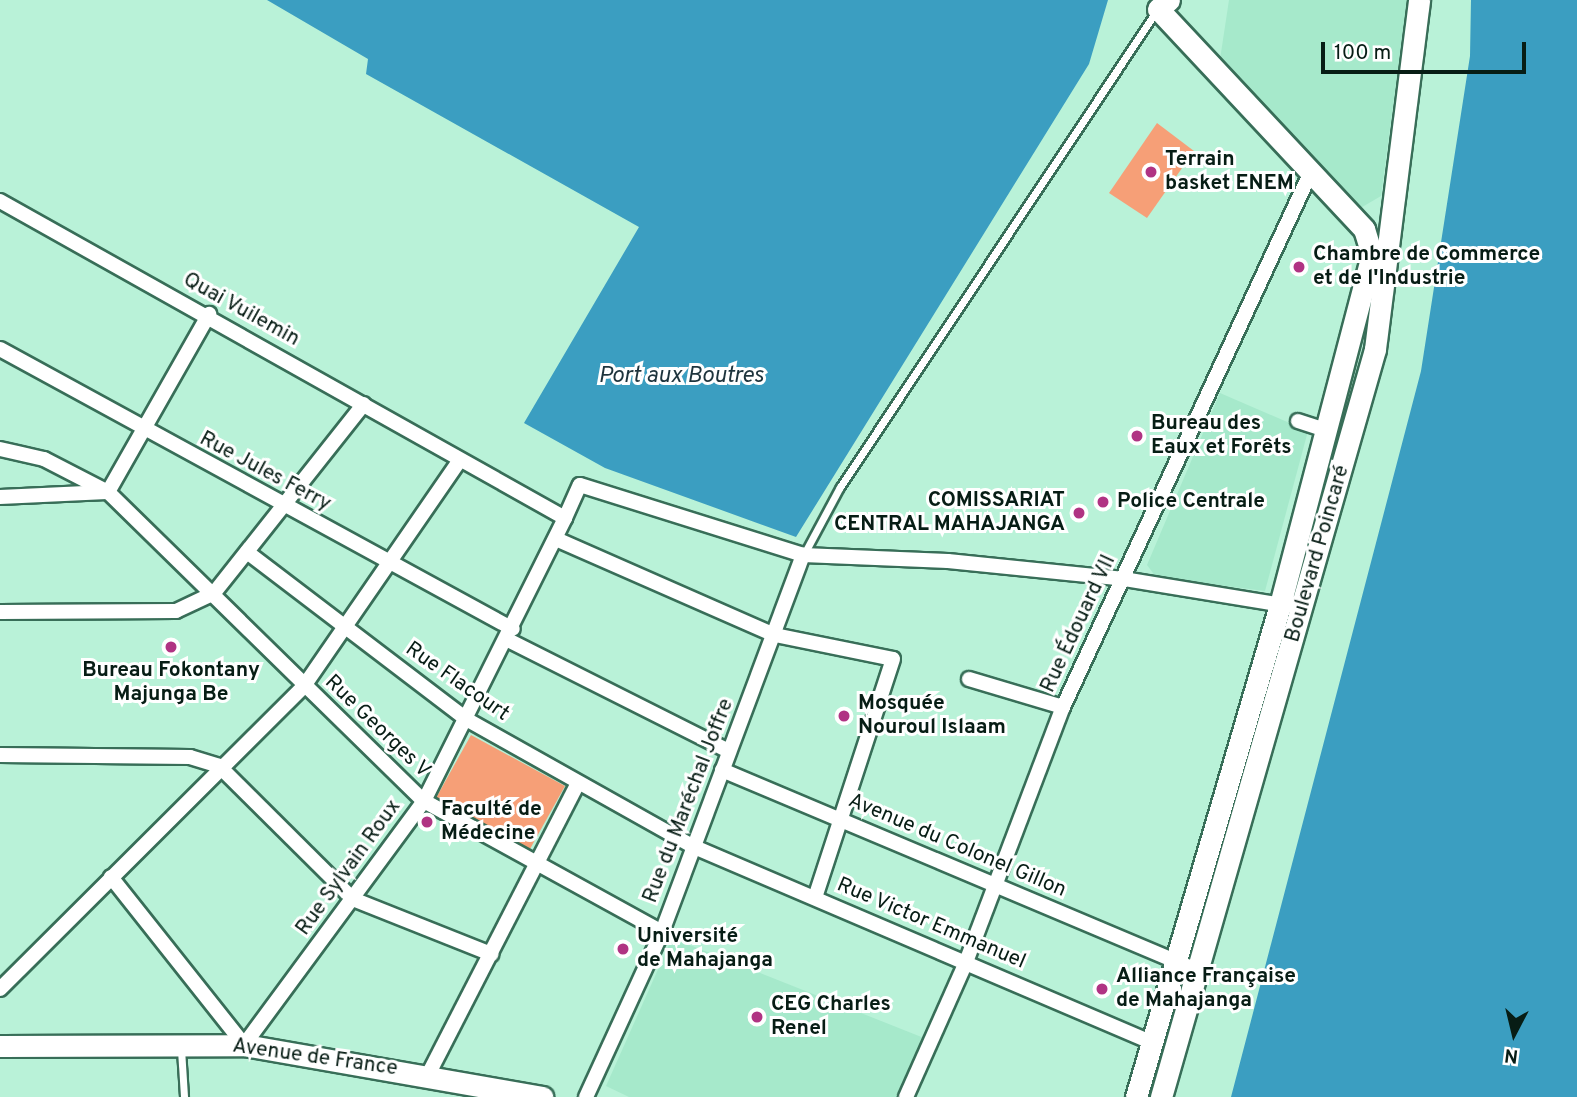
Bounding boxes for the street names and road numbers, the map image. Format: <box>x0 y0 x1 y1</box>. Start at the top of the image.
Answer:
street label: Quai Vuilemin <box>178 267 304 353</box>
street label: Rue Jules Ferry <box>195 427 335 517</box>
street label: Boulevard Poincaré <box>1281 463 1355 645</box>
street label: Rue Édouard VII <box>1036 551 1122 697</box>
street label: Rue Flacourt <box>400 637 514 727</box>
street label: Rue Georges V <box>319 670 435 784</box>
street label: Rue du Maréchal Joffre <box>638 695 740 907</box>
street label: Avenue du Colonel Gillon <box>844 789 1070 903</box>
street label: Rue Sylvain Roux <box>291 795 407 941</box>
street label: Rue Victor Emmanuel <box>832 873 1030 975</box>
street label: Avenue de France <box>231 1034 399 1082</box>

